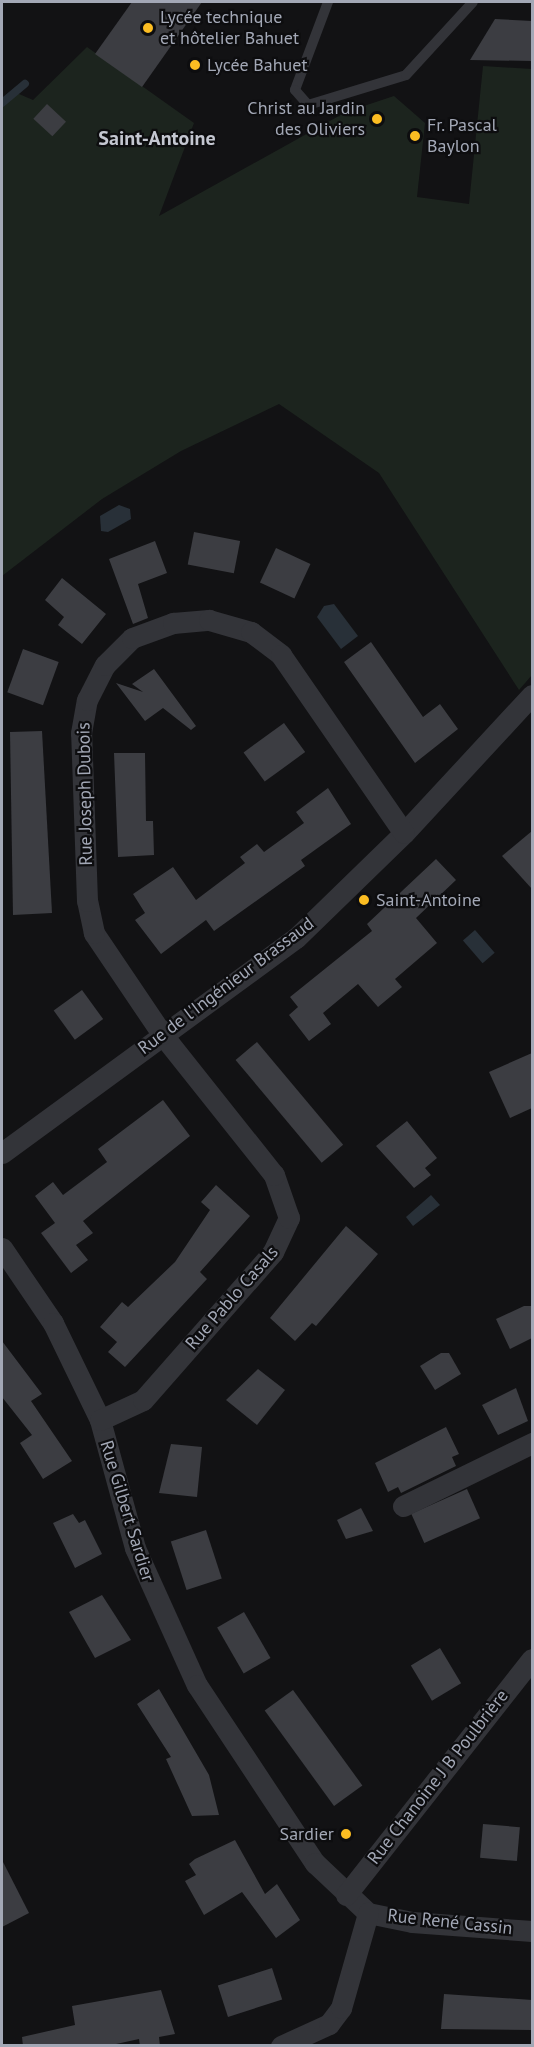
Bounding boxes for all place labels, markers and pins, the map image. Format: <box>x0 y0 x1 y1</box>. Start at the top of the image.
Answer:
place label: Lycée technique et hôtelier Bahuet <box>160 7 299 50</box>
marker: Lycée technique et hôtelier Bahuet <box>141 21 155 35</box>
place label: Lycée Bahuet <box>207 54 308 76</box>
marker: Lycée Bahuet <box>188 58 202 72</box>
place label: Christ au Jardin des Oliviers <box>247 98 365 140</box>
marker: Christ au Jardin des Oliviers <box>370 112 384 126</box>
place label: Fr. Pascal Baylon <box>427 115 498 158</box>
marker: Fr. Pascal Baylon <box>408 129 422 143</box>
place label: Saint-Antoine <box>376 889 481 911</box>
marker: Saint-Antoine <box>357 893 371 907</box>
place label: Sardier <box>280 1823 334 1845</box>
marker: Sardier <box>339 1827 353 1841</box>

